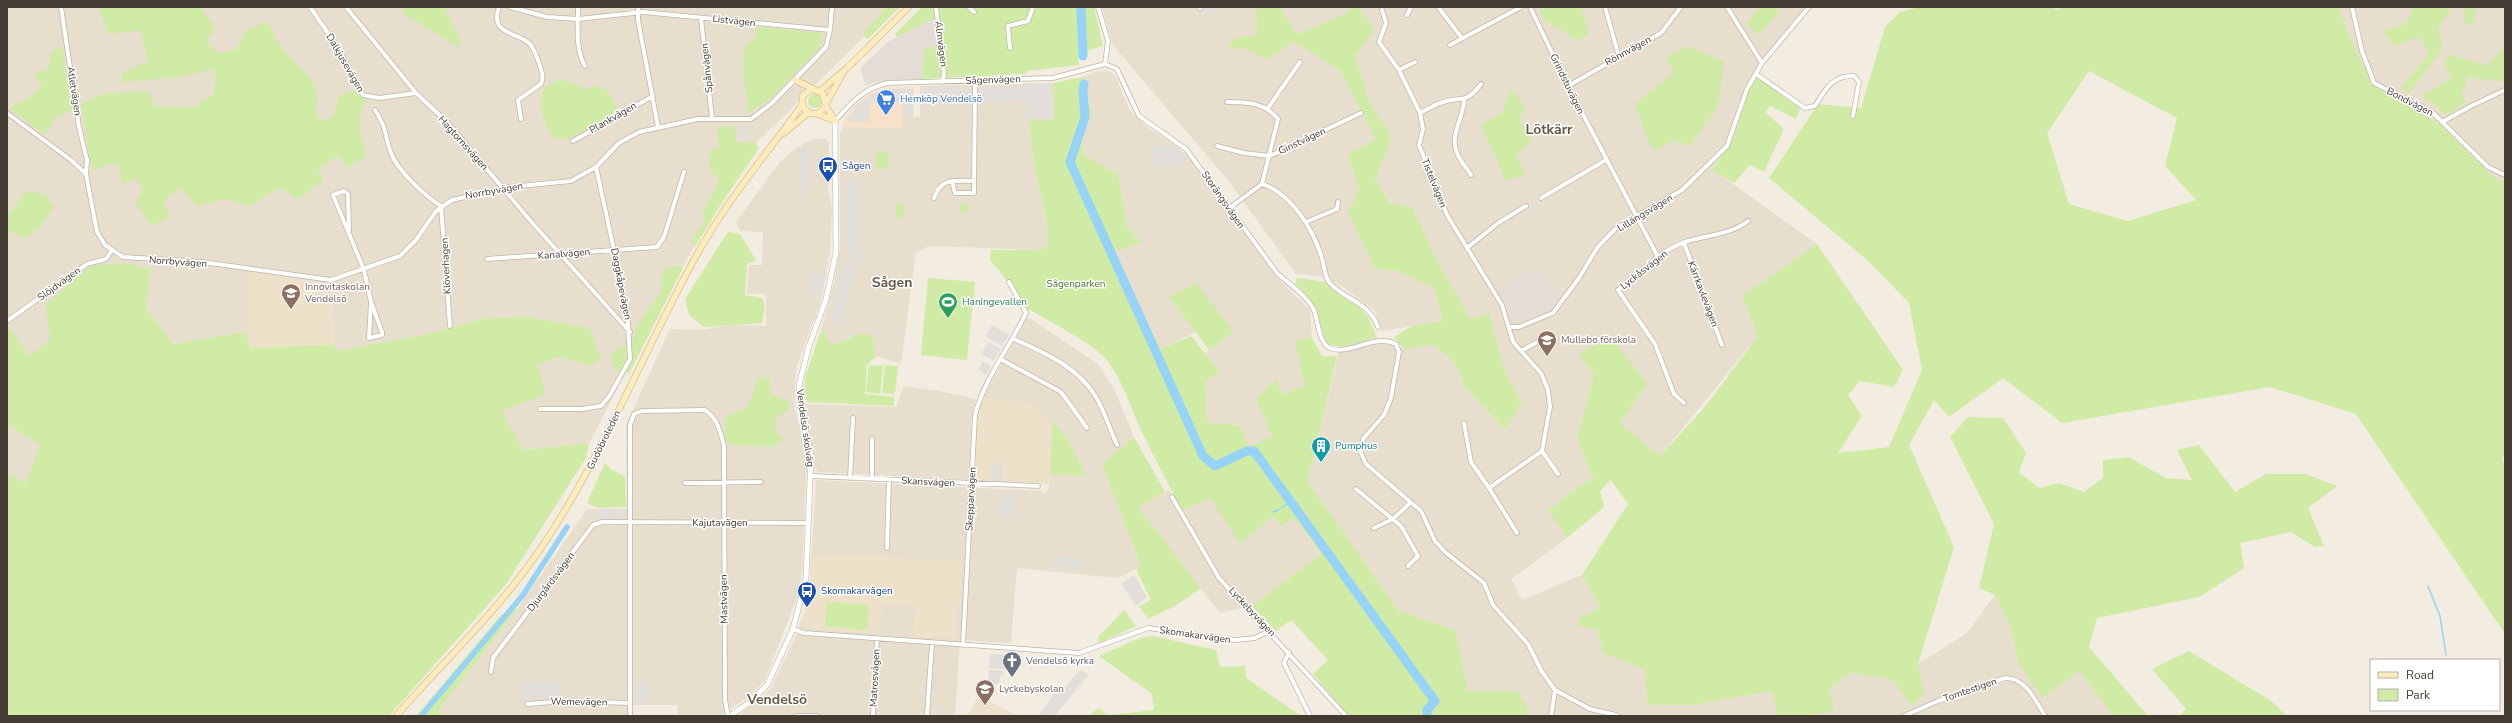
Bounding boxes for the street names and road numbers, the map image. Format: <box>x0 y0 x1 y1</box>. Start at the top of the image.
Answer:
street label: Listvägen <box>712 12 756 30</box>
street label: Almvägen <box>931 20 951 68</box>
street label: Dalkjusevägen <box>322 31 368 95</box>
street label: Rönnvägen <box>1602 33 1654 69</box>
street label: Spånvägen <box>697 42 717 94</box>
street label: Grindstuvägen <box>1546 51 1588 117</box>
street label: Atletvägen <box>63 65 85 117</box>
street label: Sågenvägen <box>965 72 1021 88</box>
street label: Bondvägen <box>2384 84 2436 120</box>
street label: Plankvägen <box>587 99 639 137</box>
street label: Hagtornsvägen <box>435 113 491 173</box>
street label: Ginstvägen <box>1276 124 1328 158</box>
street label: Tistelvägen <box>1418 156 1450 210</box>
street label: Storängsvägen <box>1198 168 1248 232</box>
street label: Norrbyvägen <box>464 179 524 203</box>
street label: Lillängsvägen <box>1615 191 1675 235</box>
street label: Klöverhagen <box>438 237 454 295</box>
street label: Kanalvägen <box>537 245 591 263</box>
street label: Daggkåpevägen <box>607 247 635 321</box>
street label: Lyckåsvägen <box>1617 247 1671 293</box>
street label: Norrbyvägen <box>148 253 208 271</box>
street label: Kärrkavlevägen <box>1684 259 1722 329</box>
street label: Slöjdvägen <box>35 264 83 304</box>
street label: Vendelsö skolväg <box>792 387 817 468</box>
street label: Gudöbroleden <box>584 408 624 472</box>
street label: Skepparvägen <box>962 466 980 532</box>
street label: Skansvägen <box>901 474 955 490</box>
street label: Kajutavägen <box>692 516 748 530</box>
street label: Djurgårdsvägen <box>524 549 578 615</box>
street label: Mastvägen <box>717 574 731 624</box>
street label: Lyckebyvägen <box>1225 584 1279 640</box>
street label: Skomakarvägen <box>1158 623 1232 647</box>
street label: Matrosvägen <box>866 648 884 708</box>
street label: Tomtestigen <box>1941 674 1999 706</box>
street label: Wemevägen <box>550 695 608 709</box>

